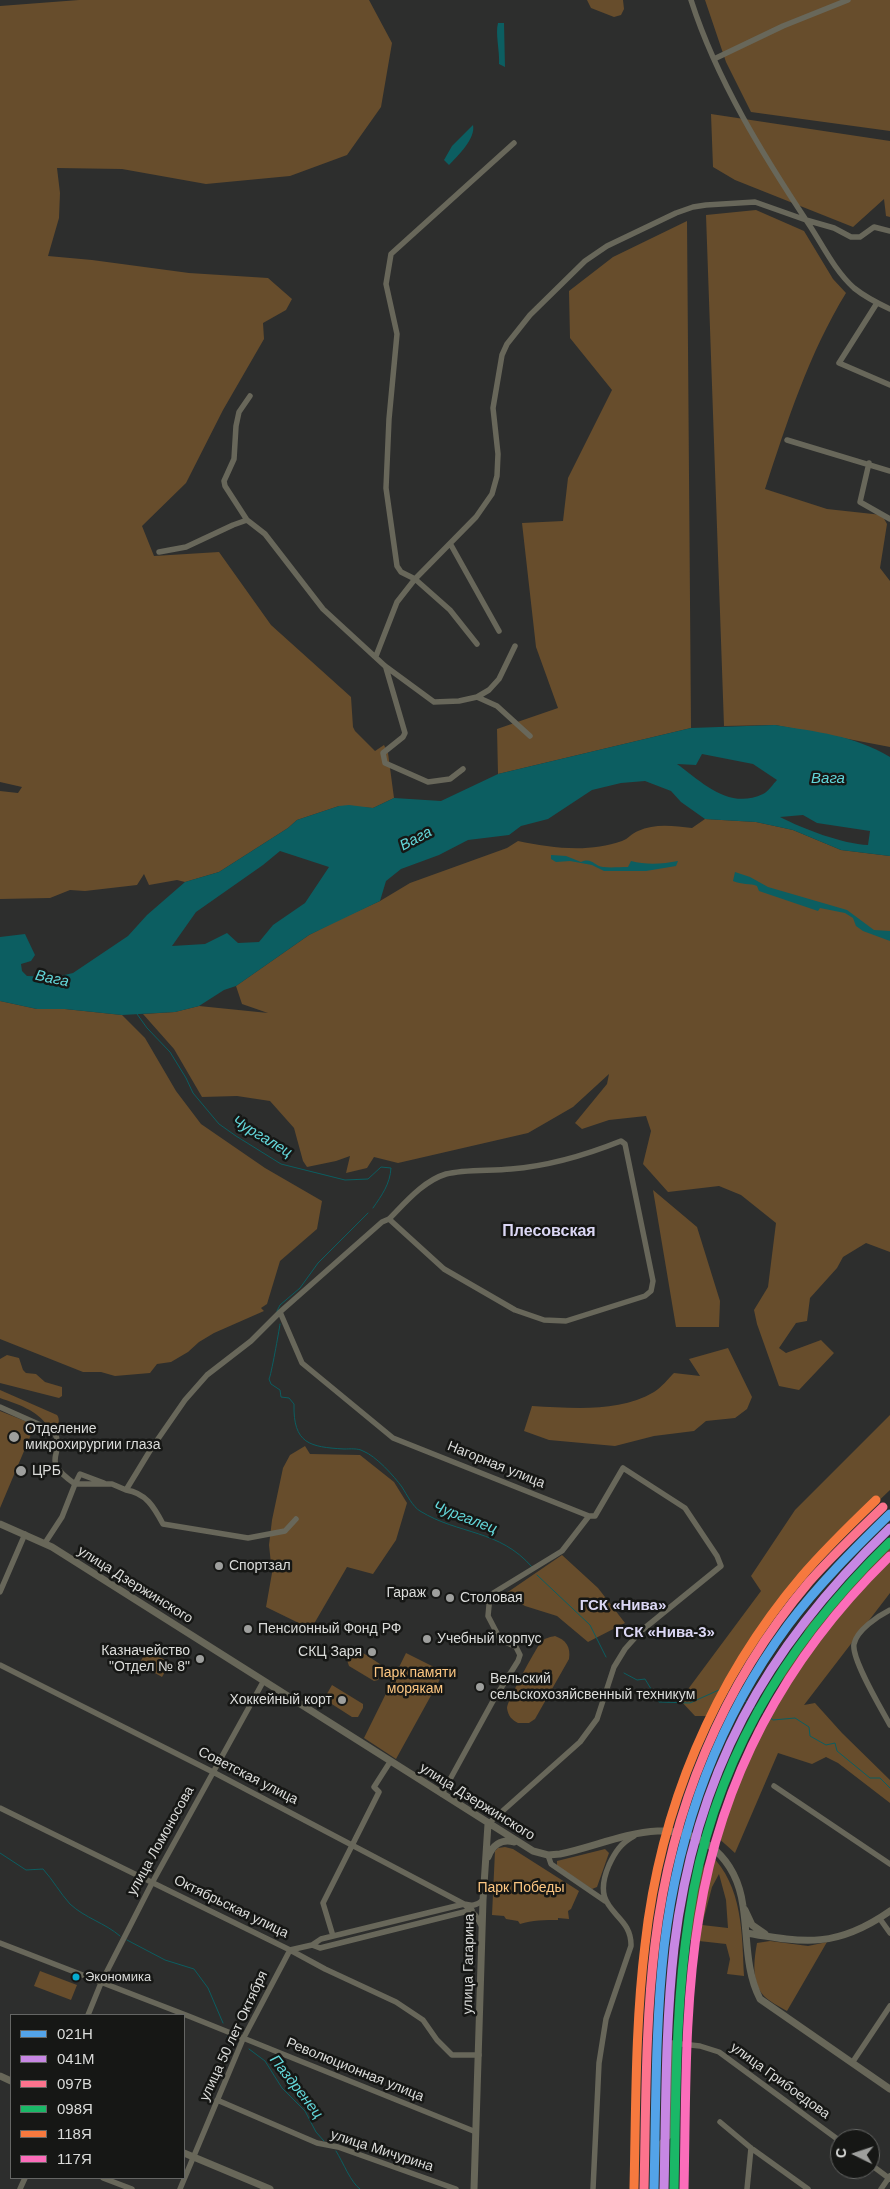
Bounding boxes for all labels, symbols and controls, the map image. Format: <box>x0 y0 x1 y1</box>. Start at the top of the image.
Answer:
water label: Вага <box>811 770 845 788</box>
water label: Вага <box>397 823 435 855</box>
water label: Вага <box>34 967 70 991</box>
water label: Чургалец <box>229 1112 295 1162</box>
district label: Плесовская <box>502 1222 596 1242</box>
place label: Отделение микрохирургии глаза <box>25 1421 161 1454</box>
marker: Отделение микрохирургии глаза <box>7 1430 21 1444</box>
street label: Нагорная улица <box>445 1438 547 1492</box>
place label: ЦРБ <box>32 1463 61 1479</box>
marker: ЦРБ <box>14 1464 28 1478</box>
water label: Чургалец <box>431 1498 499 1538</box>
street label: улица Дзержинского <box>74 1543 196 1627</box>
place label: Спортзал <box>229 1558 291 1574</box>
marker: Спортзал <box>213 1560 225 1572</box>
place label: Гараж <box>386 1585 426 1601</box>
marker: Гараж <box>430 1587 442 1599</box>
place label: Столовая <box>460 1590 523 1606</box>
marker: Столовая <box>444 1592 456 1604</box>
district label: ГСК «Нива» <box>580 1597 666 1615</box>
place label: Пенсионный Фонд РФ <box>258 1621 401 1637</box>
marker: Пенсионный Фонд РФ <box>242 1623 254 1635</box>
district label: ГСК «Нива-3» <box>615 1624 715 1642</box>
place label: Учебный корпус <box>437 1631 542 1647</box>
marker: Учебный корпус <box>421 1633 433 1645</box>
place label: Казначейство "Отдел № 8" <box>101 1643 190 1675</box>
place label: СКЦ Заря <box>298 1644 362 1660</box>
marker: СКЦ Заря <box>366 1646 378 1658</box>
marker: Казначейство "Отдел № 8" <box>194 1653 206 1665</box>
park label: Парк памяти морякам <box>374 1665 456 1698</box>
place label: Вельский сельскохозяйсвенный техникум <box>490 1671 695 1704</box>
marker: Вельский сельскохозяйсвенный техникум <box>474 1681 486 1693</box>
place label: Хоккейный корт <box>230 1692 332 1708</box>
marker: Хоккейный корт <box>336 1694 348 1706</box>
street label: Советская улица <box>195 1744 301 1808</box>
street label: улица Дзержинского <box>416 1760 538 1844</box>
street label: улица Ломоносова <box>124 1783 198 1899</box>
street label: Октябрьская улица <box>171 1872 291 1942</box>
park label: Парк Победы <box>477 1880 565 1896</box>
street label: улица Гагарина <box>460 1914 478 2014</box>
street label: улица 50 лет Октября <box>196 1968 272 2104</box>
place label: Экономика <box>85 1969 151 1985</box>
marker: Экономика <box>71 1972 81 1982</box>
legend <box>10 2014 185 2179</box>
text: 021Н <box>57 2025 93 2042</box>
street label: Революционная улица <box>284 2035 426 2105</box>
street label: улица Грибоедова <box>727 2039 833 2123</box>
text: 041М <box>57 2050 95 2067</box>
water label: Паздренец <box>266 2052 326 2122</box>
text: 097В <box>57 2075 92 2092</box>
text: 098Я <box>57 2100 93 2117</box>
text: 118Я <box>57 2125 92 2142</box>
street label: улица Мичурина <box>328 2126 436 2176</box>
north arrow <box>830 2129 880 2179</box>
text: С <box>833 2147 849 2159</box>
text: 117Я <box>57 2150 92 2167</box>

